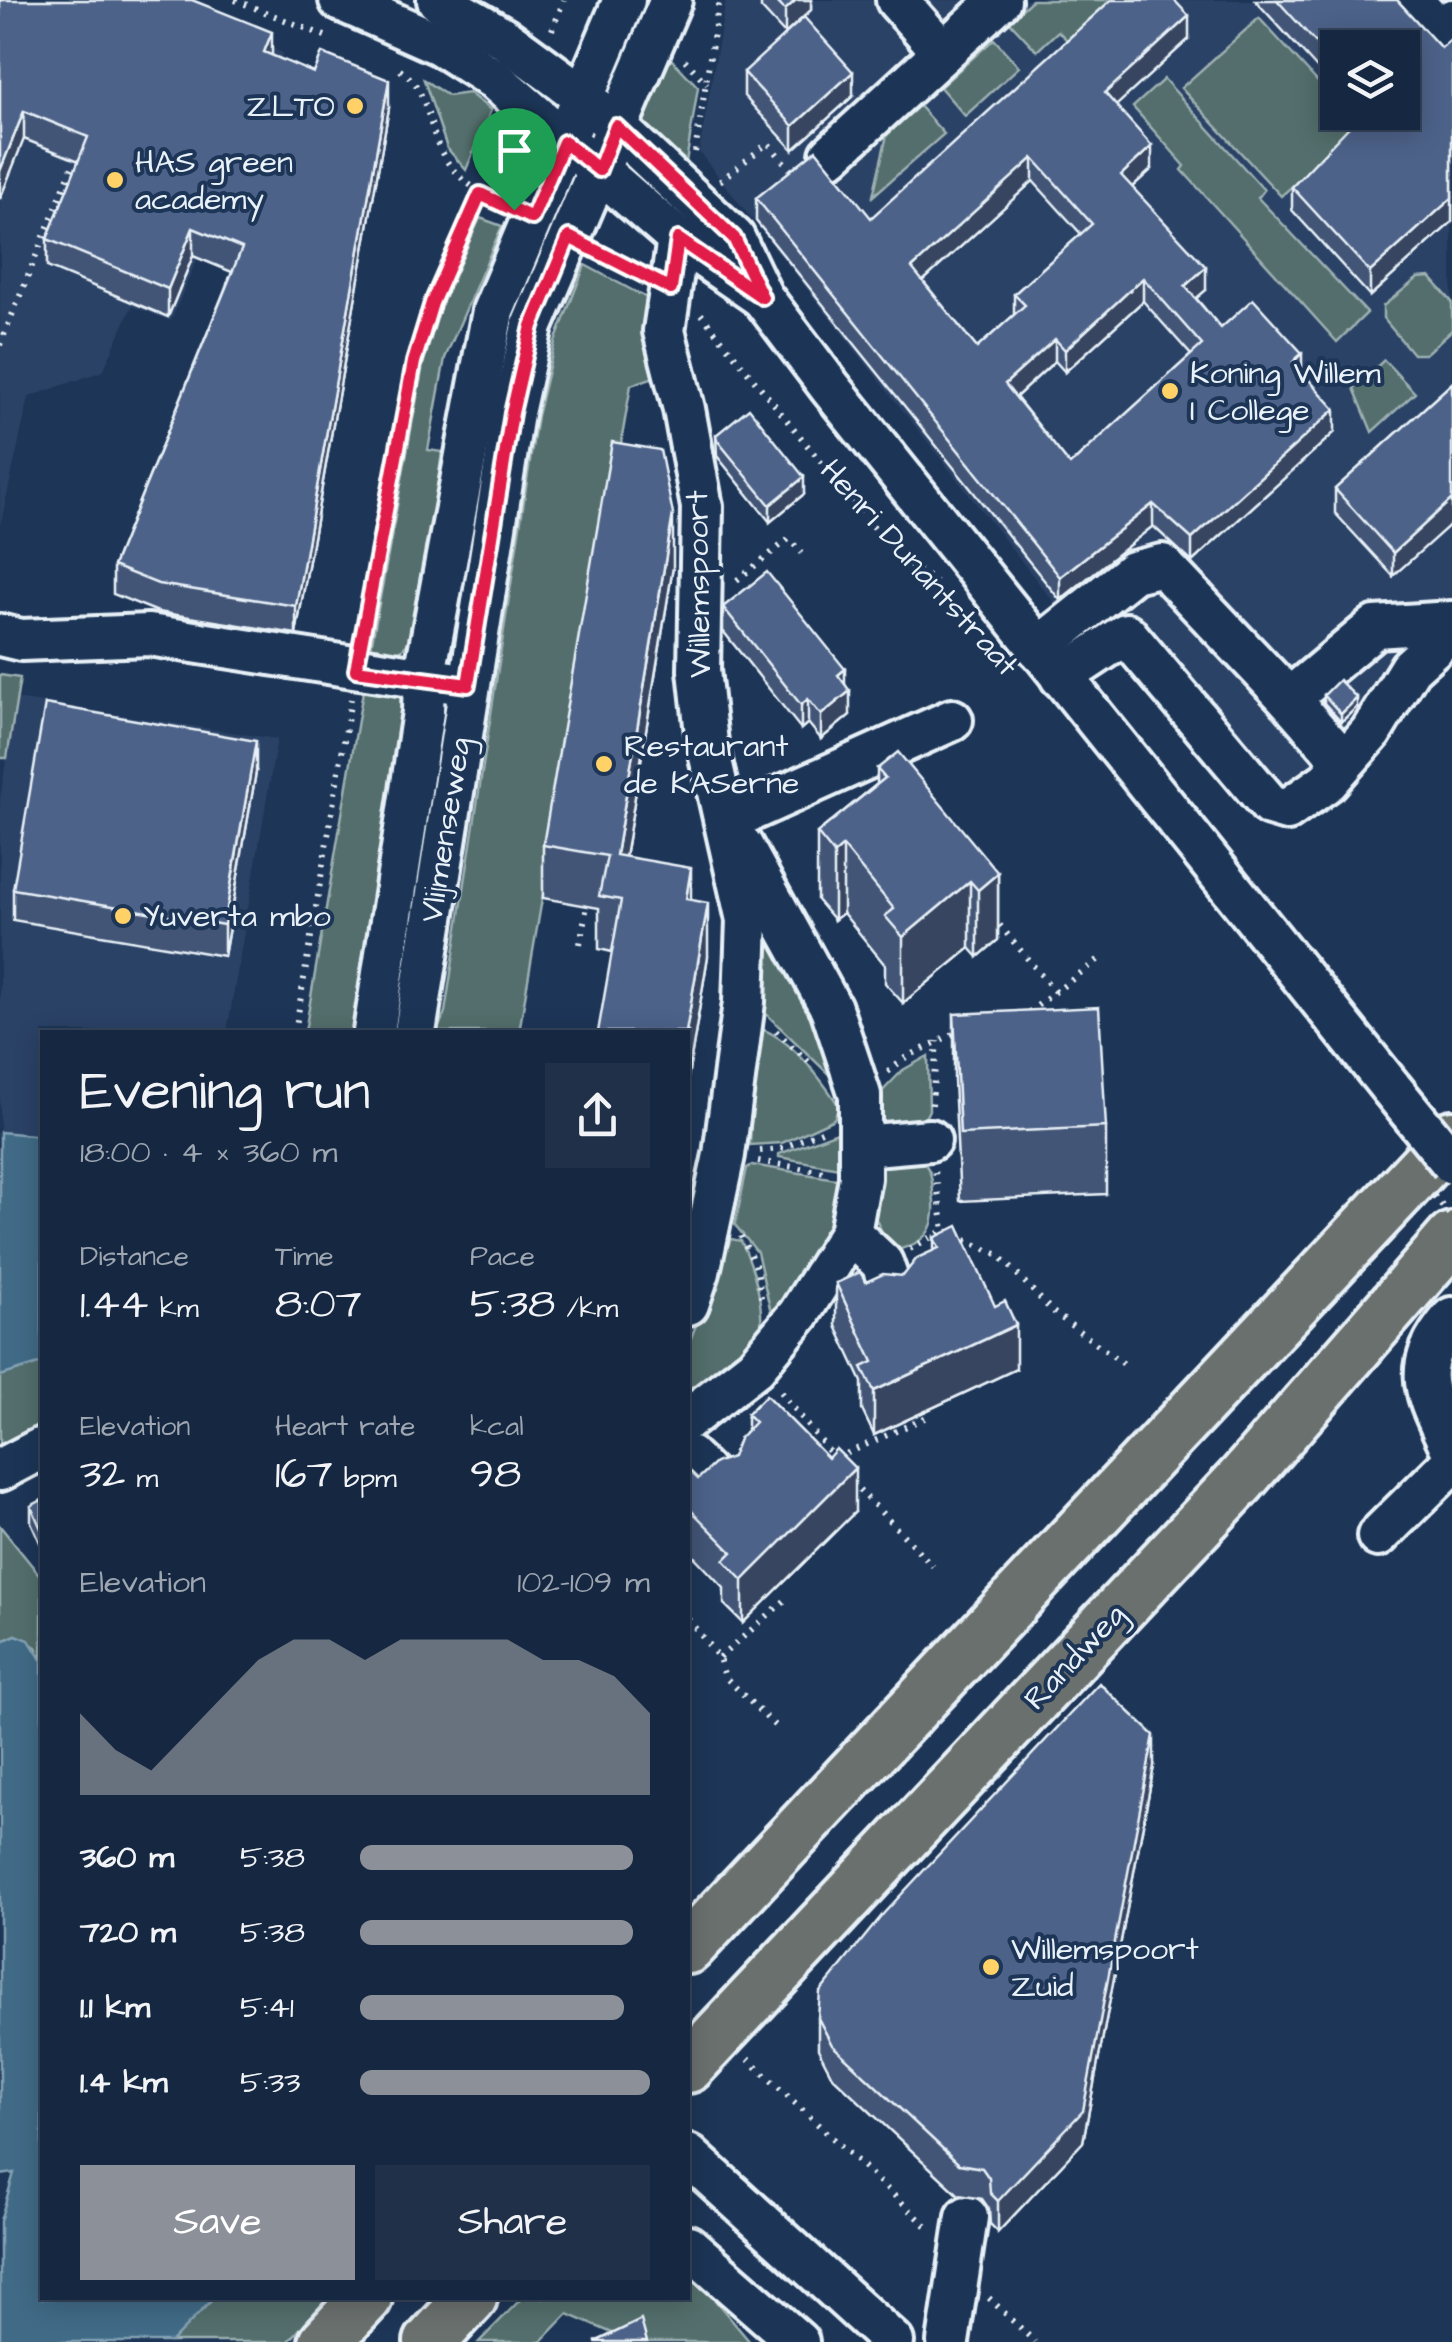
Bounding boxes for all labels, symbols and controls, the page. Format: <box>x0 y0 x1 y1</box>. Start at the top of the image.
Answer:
map controls <box>1320 30 1420 130</box>
button: layers <box>1320 30 1420 130</box>
place label: ZLTO <box>246 84 335 129</box>
marker: ZLTO <box>344 95 366 117</box>
pin <box>472 108 557 211</box>
icon: arrive <box>487 123 542 178</box>
place label: HAS green academy <box>135 140 293 222</box>
marker: HAS green academy <box>104 169 126 191</box>
place label: Koning Willem I College <box>1190 351 1381 433</box>
marker: Koning Willem I College <box>1159 380 1181 402</box>
street label: Henri Dunantstraat <box>809 450 1029 687</box>
street label: Willemspoort <box>675 490 723 678</box>
place label: Restaurant de KASerne <box>624 724 799 806</box>
street label: Vlijmenseweg <box>409 734 483 926</box>
marker: Restaurant de KASerne <box>593 753 615 775</box>
place label: Yuverta mbo <box>143 894 331 939</box>
marker: Yuverta mbo <box>112 905 134 927</box>
text: Evening run <box>80 1054 370 1130</box>
button: share <box>545 1063 650 1168</box>
text: 18:00 · 4 × 360 m <box>80 1130 337 1175</box>
text: Distance <box>80 1237 189 1276</box>
text: Time <box>275 1237 334 1276</box>
text: Pace <box>470 1237 535 1276</box>
text: 1.44 <box>80 1276 148 1334</box>
text: 8:07 <box>275 1276 362 1334</box>
text: 5:38 <box>470 1276 555 1334</box>
text: km <box>148 1289 199 1328</box>
text: /km <box>555 1289 618 1328</box>
text: Elevation <box>80 1407 190 1446</box>
text: Heart rate <box>275 1407 416 1446</box>
text: kcal <box>470 1407 524 1446</box>
text: 32 <box>80 1446 125 1504</box>
text: 167 <box>275 1446 333 1504</box>
text: 98 <box>470 1446 521 1504</box>
text: m <box>125 1459 158 1498</box>
text: bpm <box>333 1459 397 1498</box>
text: Elevation <box>80 1560 206 1605</box>
text: 102–109 m <box>517 1560 650 1605</box>
street label: Randweg <box>1014 1594 1136 1720</box>
text: 360 m <box>80 1835 174 1880</box>
text: 5:38 <box>240 1835 305 1880</box>
text: 720 m <box>80 1910 176 1955</box>
text: 5:38 <box>240 1910 305 1955</box>
place label: Willemspoort Zuid <box>1011 1927 1199 2009</box>
marker: Willemspoort Zuid <box>980 1956 1002 1978</box>
text: 1.1 km <box>80 1985 150 2030</box>
text: 5:41 <box>240 1985 294 2030</box>
text: 1.4 km <box>80 2060 168 2105</box>
text: 5:33 <box>240 2060 301 2105</box>
button: Save <box>80 2165 355 2280</box>
button: Share <box>375 2165 650 2280</box>

